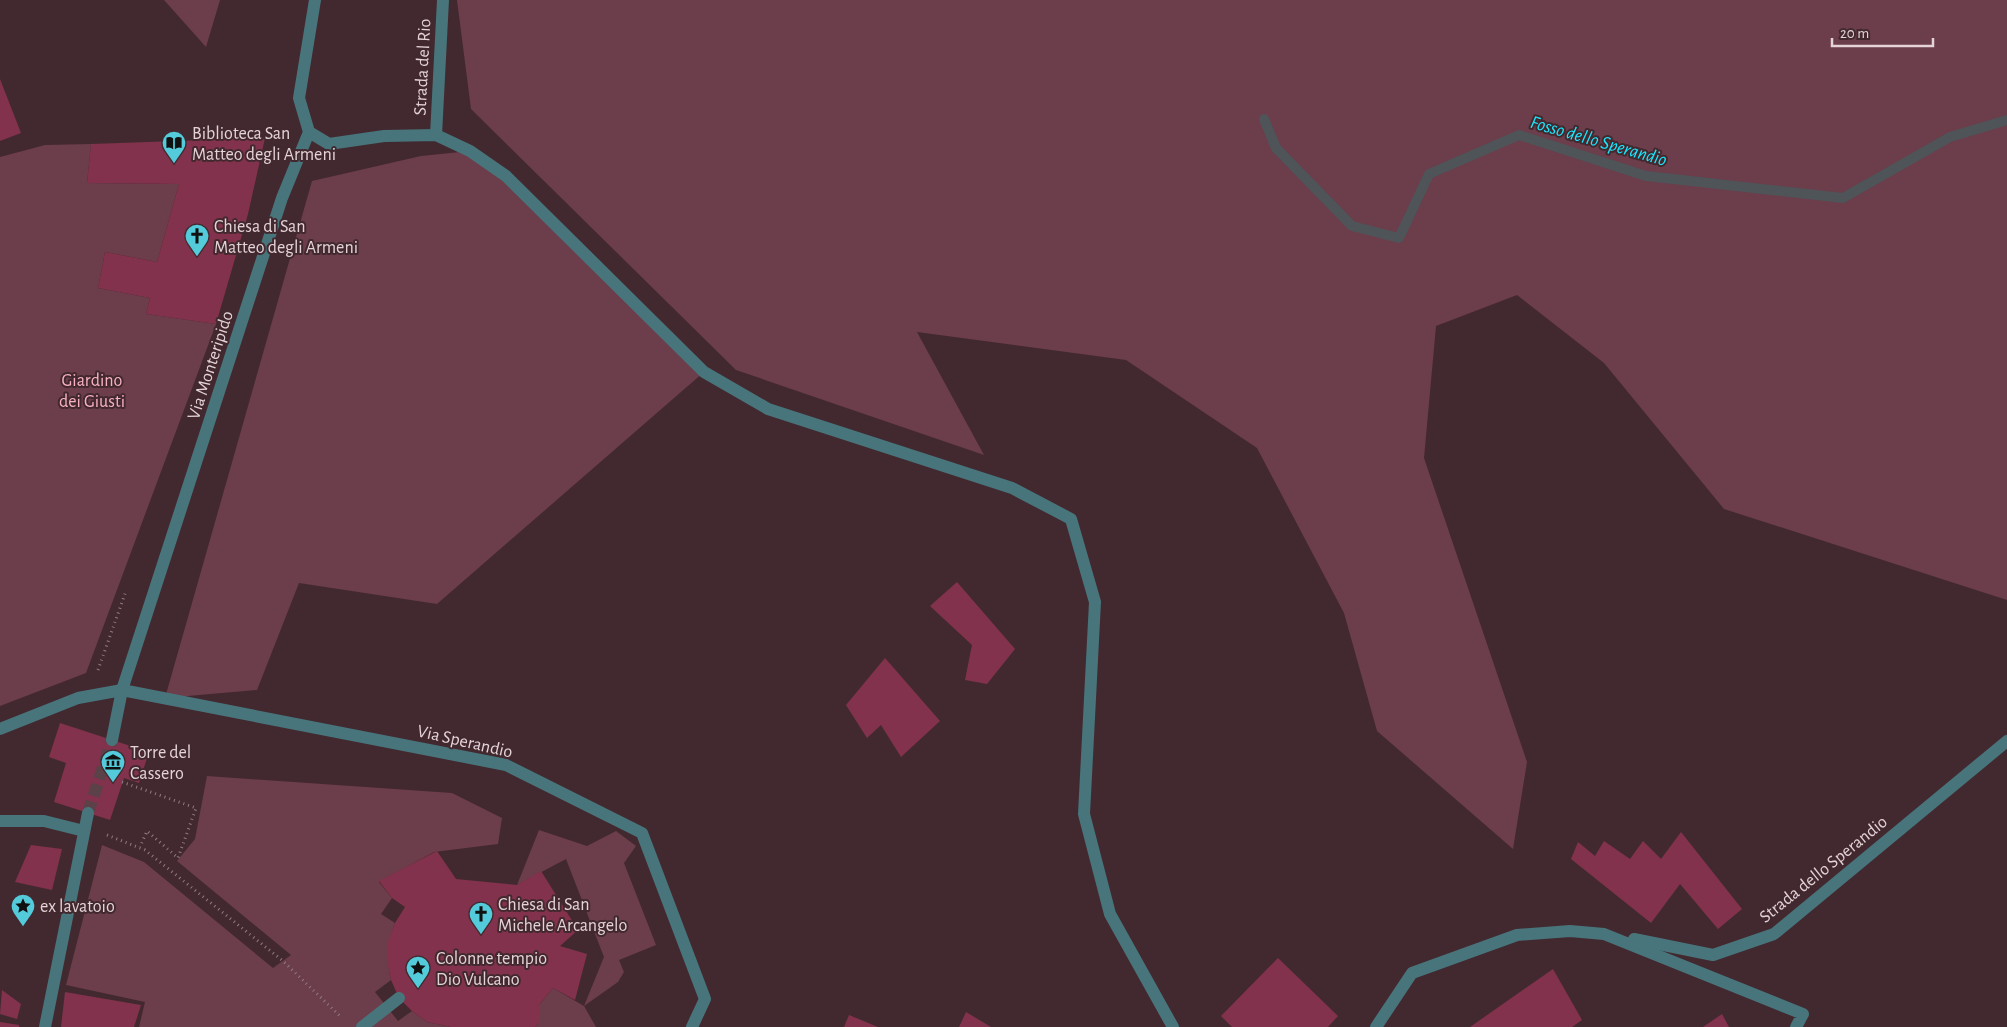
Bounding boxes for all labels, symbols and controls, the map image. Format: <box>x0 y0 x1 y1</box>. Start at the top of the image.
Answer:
scale bar <box>1832 15 1933 47</box>
street label: Strada del Rio <box>411 18 435 116</box>
text: 20 m <box>1840 26 1869 41</box>
water label: Fosso dello Sperandio <box>1528 113 1669 170</box>
place label: Biblioteca San Matteo degli Armeni <box>192 125 336 164</box>
library icon: Biblioteca San Matteo degli Armeni <box>161 130 187 164</box>
place label: Chiesa di San Matteo degli Armeni <box>214 218 358 257</box>
church icon: Chiesa di San Matteo degli Armeni <box>184 223 210 257</box>
street label: Via Monteripido <box>185 309 237 422</box>
park label: Giardino dei Giusti <box>59 372 125 411</box>
street label: Via Sperandio <box>415 722 514 762</box>
place label: Torre del Cassero <box>130 744 191 783</box>
museum icon: Torre del Cassero <box>100 749 126 783</box>
street label: Strada dello Sperandio <box>1756 813 1891 927</box>
place icon: ex lavatoio <box>10 893 36 927</box>
place label: Chiesa di San Michele Arcangelo <box>498 896 628 935</box>
place label: ex lavatoio <box>40 898 115 916</box>
church icon: Chiesa di San Michele Arcangelo <box>468 901 494 935</box>
place label: Colonne tempio Dio Vulcano <box>436 950 547 989</box>
place icon: Colonne tempio Dio Vulcano <box>405 955 431 989</box>

